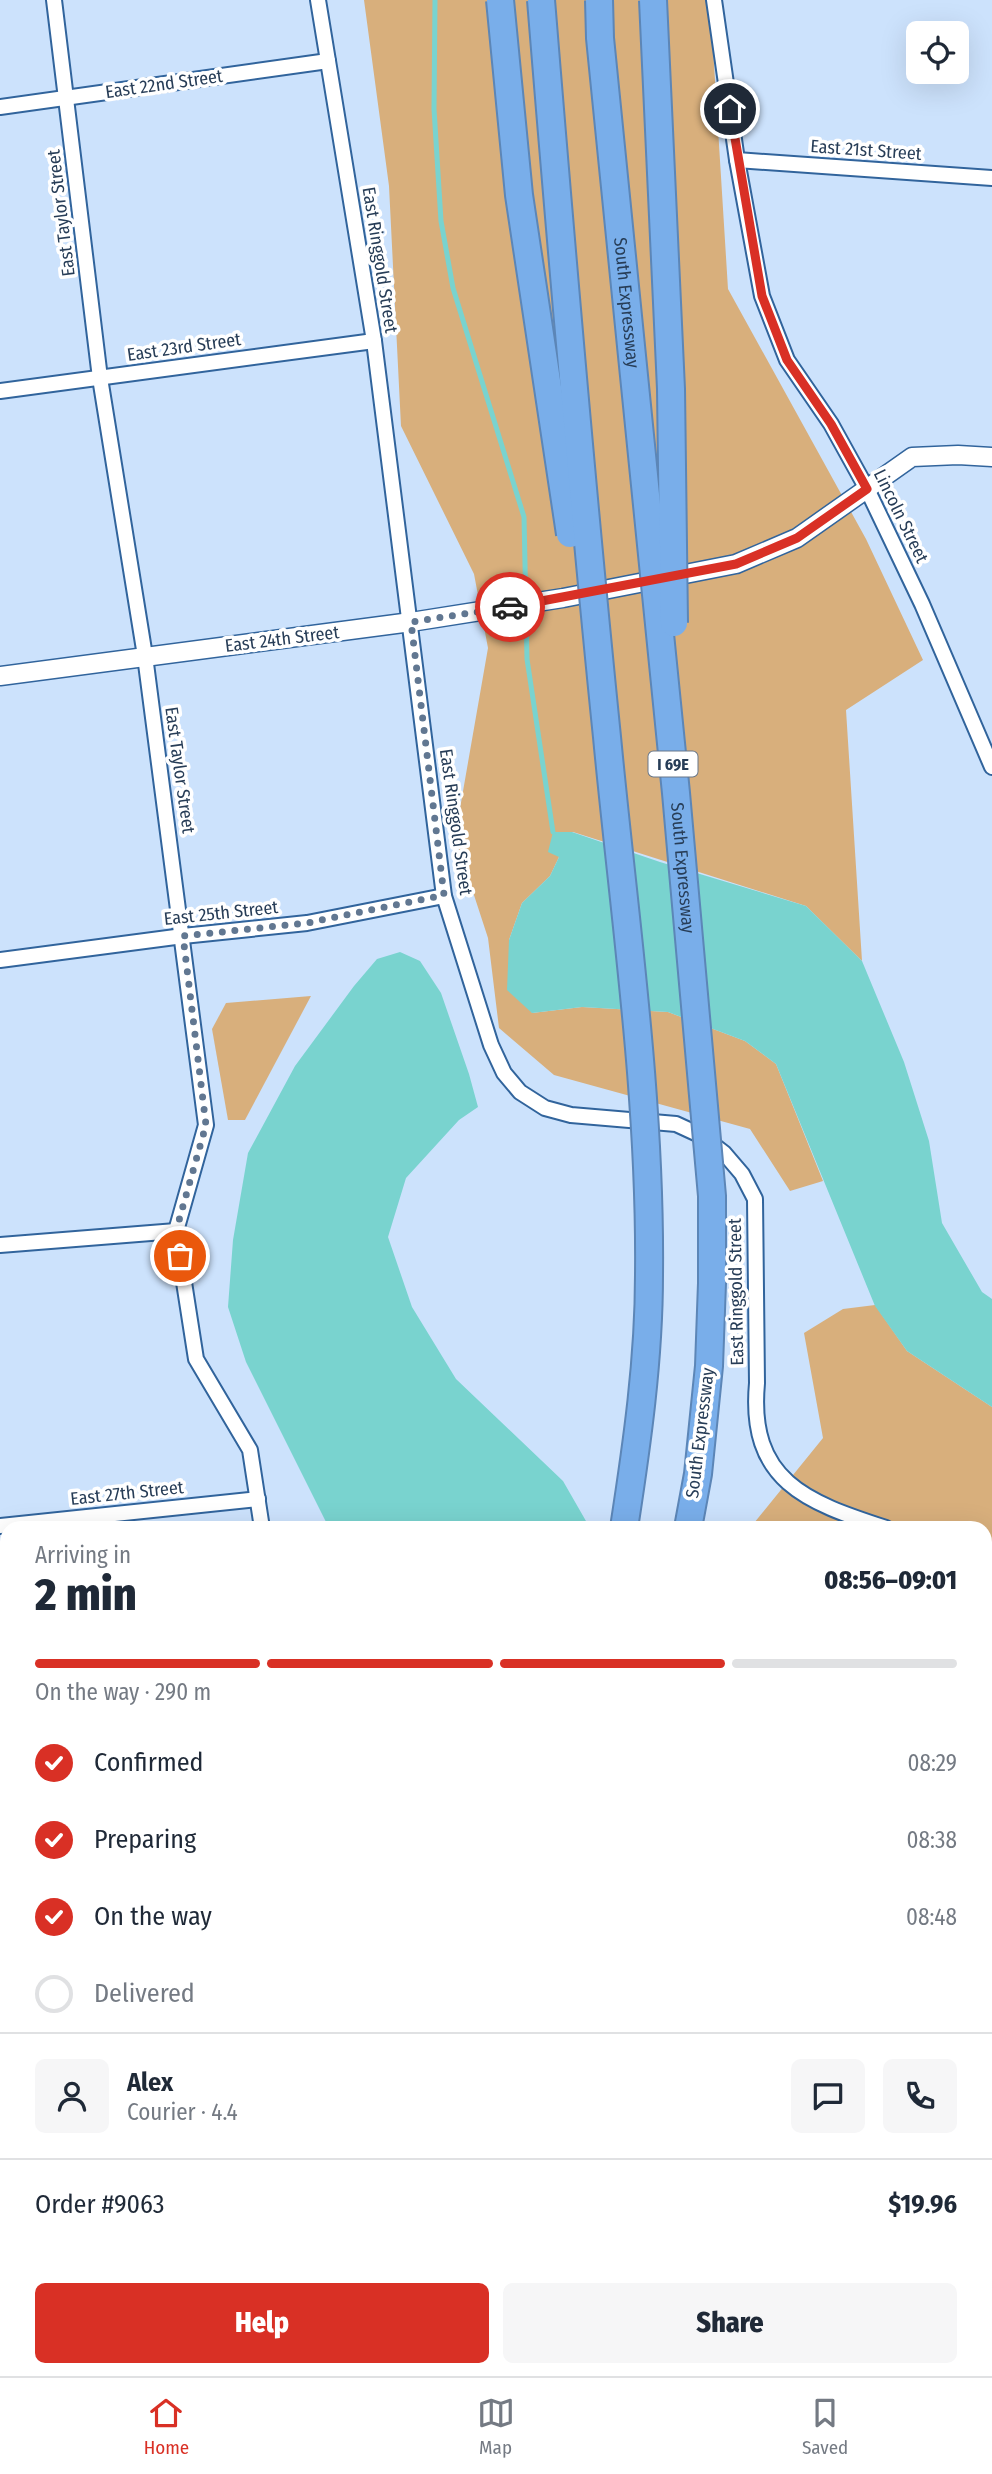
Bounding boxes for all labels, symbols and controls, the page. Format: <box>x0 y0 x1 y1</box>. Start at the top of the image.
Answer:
map controls <box>906 21 969 84</box>
button: locate <box>906 21 969 84</box>
street label: East 22nd Street <box>104 65 224 103</box>
pin <box>700 79 760 139</box>
icon: home <box>711 90 749 128</box>
street label: East 21st Street <box>810 135 922 165</box>
street label: East Taylor Street <box>42 148 80 278</box>
street label: East Ringgold Street <box>358 185 402 335</box>
street label: South Expressway <box>609 236 644 369</box>
street label: East 23rd Street <box>126 328 242 366</box>
street label: Lincoln Street <box>869 466 933 567</box>
courier <box>475 572 545 642</box>
icon: car <box>491 588 529 626</box>
street label: East 24th Street <box>224 621 340 657</box>
street label: East Taylor Street <box>160 705 200 835</box>
street label: East Ringgold Street <box>435 747 477 897</box>
road number: I 69E <box>648 751 698 776</box>
street label: South Expressway <box>666 802 699 934</box>
street label: East 25th Street <box>163 896 279 930</box>
street label: East Ringgold Street <box>724 1218 748 1366</box>
pin <box>150 1226 210 1286</box>
icon: bag <box>161 1237 199 1275</box>
street label: South Expressway <box>681 1367 719 1499</box>
street label: East 27th Street <box>69 1476 185 1510</box>
text: Arriving in <box>35 1541 131 1569</box>
text: 08:56–09:01 <box>824 1565 957 1596</box>
text: 2 min <box>35 1567 137 1622</box>
text: On the way · 290 m <box>35 1678 211 1706</box>
icon: check <box>35 1744 73 1782</box>
text: Confirmed <box>94 1747 204 1778</box>
text: 08:29 <box>907 1749 957 1777</box>
icon: check <box>35 1821 73 1859</box>
text: Preparing <box>94 1824 196 1855</box>
text: 08:38 <box>907 1826 957 1854</box>
icon: check <box>35 1898 73 1936</box>
text: On the way <box>94 1901 212 1932</box>
text: 08:48 <box>906 1903 957 1931</box>
text: Delivered <box>94 1978 195 2009</box>
button: person <box>35 2059 109 2133</box>
button: chat <box>791 2059 865 2133</box>
button: phone <box>883 2059 957 2133</box>
text: Alex <box>127 2067 173 2098</box>
text: Courier · 4.4 <box>127 2098 238 2126</box>
text: Order #9063 <box>35 2189 165 2220</box>
text: $19.96 <box>888 2189 957 2220</box>
button: Help <box>35 2283 489 2363</box>
button: Share <box>503 2283 957 2363</box>
tab: Home <box>144 2394 189 2459</box>
tab: Map <box>477 2394 515 2459</box>
tab: Saved <box>802 2394 848 2459</box>

